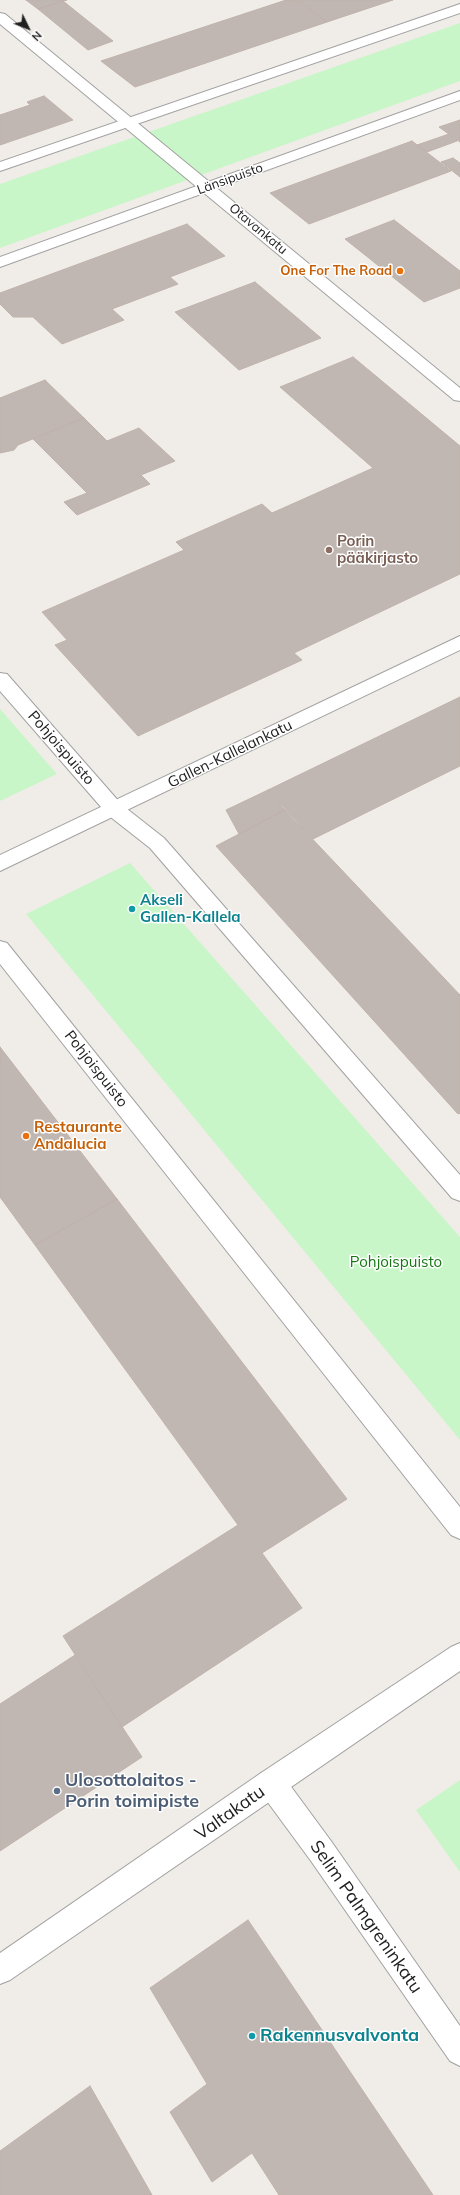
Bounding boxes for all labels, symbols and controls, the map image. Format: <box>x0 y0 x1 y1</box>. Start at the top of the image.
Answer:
north arrow <box>8 8 48 48</box>
text: N <box>29 28 45 44</box>
street label: Länsipuisto <box>195 160 265 198</box>
street label: Otavankatu <box>226 200 290 258</box>
place label: One For The Road <box>280 263 392 279</box>
marker: One For The Road <box>395 266 405 276</box>
place label: Porin pääkirjasto <box>337 532 418 567</box>
marker: Porin pääkirjasto <box>324 545 334 555</box>
street label: Pohjoispuisto <box>24 707 98 789</box>
street label: Gallen-Kallelankatu <box>165 716 295 792</box>
place label: Akseli Gallen-Kallela <box>140 891 241 926</box>
marker: Akseli Gallen-Kallela <box>127 904 137 914</box>
street label: Pohjoispuisto <box>61 1027 131 1111</box>
place label: Restaurante Andalucia <box>34 1118 122 1153</box>
marker: Restaurante Andalucia <box>21 1131 31 1141</box>
park label: Pohjoispuisto <box>350 1253 442 1271</box>
place label: Ulosottolaitos - Porin toimipiste <box>65 1770 199 1812</box>
street label: Valtakatu <box>191 1781 269 1845</box>
marker: Ulosottolaitos - Porin toimipiste <box>52 1786 62 1796</box>
street label: Selim Palmgreninkatu <box>305 1837 427 1997</box>
place label: Rakennusvalvonta <box>260 2025 419 2047</box>
marker: Rakennusvalvonta <box>247 2031 257 2041</box>

